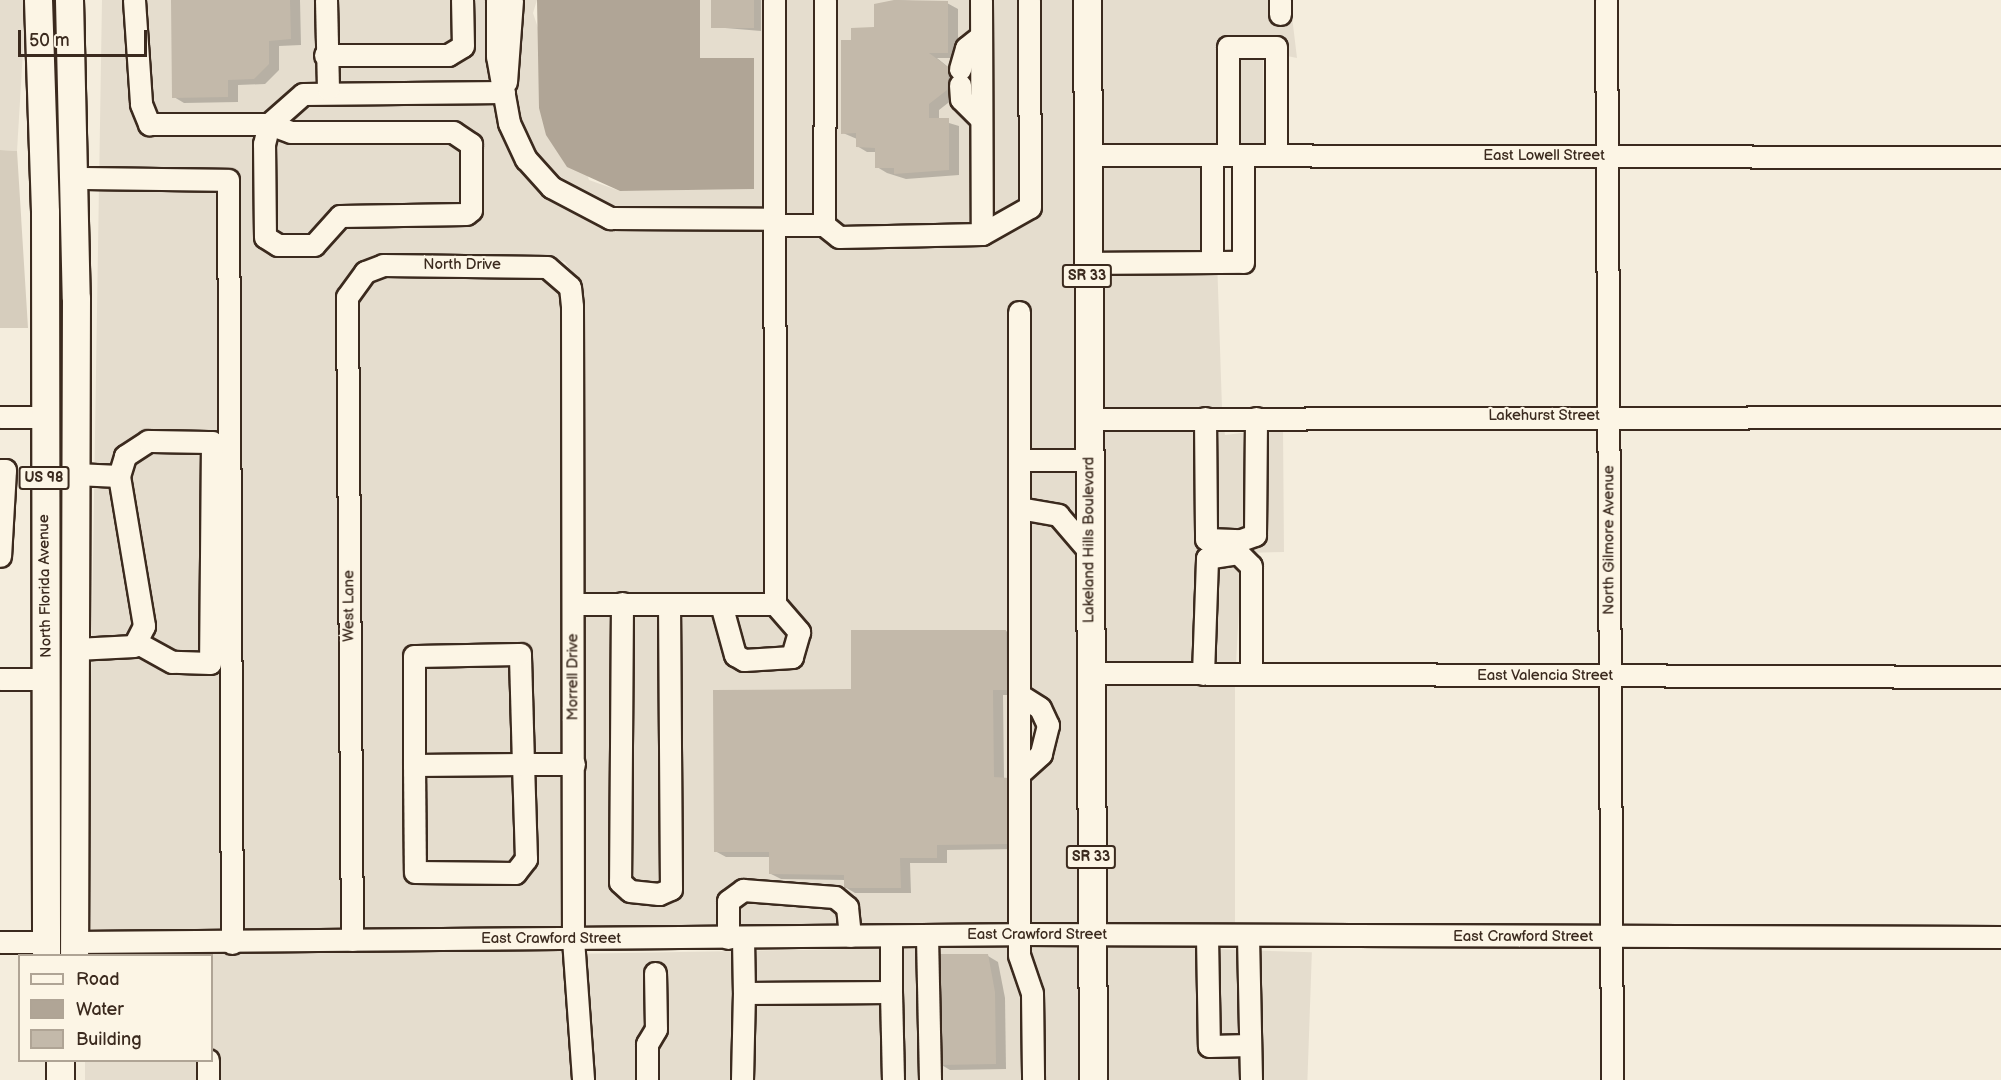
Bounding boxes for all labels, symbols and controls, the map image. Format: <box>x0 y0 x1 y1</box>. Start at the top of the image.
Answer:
scale bar <box>21 18 150 56</box>
text: 50 m <box>29 30 70 51</box>
street label: East Lowell Street <box>1483 147 1605 165</box>
street label: North Drive <box>423 256 501 274</box>
road number: SR 33 <box>1062 265 1112 287</box>
street label: Lakehurst Street <box>1488 407 1600 425</box>
street label: Lakeland Hills Boulevard <box>1080 457 1098 623</box>
street label: North Gilmore Avenue <box>1600 465 1618 615</box>
road number: US 98 <box>18 467 70 489</box>
street label: North Florida Avenue <box>35 514 55 658</box>
street label: West Lane <box>340 570 358 642</box>
street label: Morrell Drive <box>564 634 582 720</box>
street label: East Valencia Street <box>1477 667 1613 685</box>
road number: SR 33 <box>1066 846 1116 868</box>
street label: East Crawford Street <box>967 926 1107 944</box>
street label: East Crawford Street <box>1453 928 1593 946</box>
street label: East Crawford Street <box>481 930 621 948</box>
legend <box>18 954 213 1062</box>
text: Road <box>76 969 120 990</box>
text: Water <box>76 999 124 1020</box>
text: Building <box>76 1029 142 1050</box>

